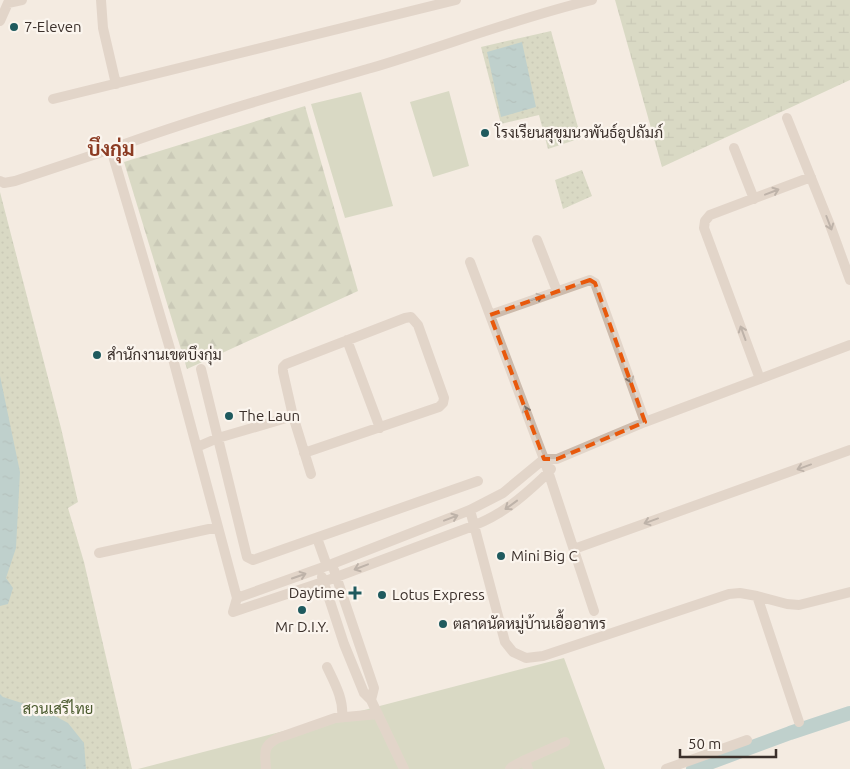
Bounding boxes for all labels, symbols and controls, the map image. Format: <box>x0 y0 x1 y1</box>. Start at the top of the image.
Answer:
place label: 7-Eleven <box>24 18 82 35</box>
marker: 7-Eleven <box>8 21 20 33</box>
place label: โรงเรียนสุขุมนวพันธ์อุปถัมภ์ <box>494 123 663 144</box>
marker: โรงเรียนสุขุมนวพันธ์อุปถัมภ์ <box>479 127 491 139</box>
district label: บึงกุ่ม <box>87 136 135 164</box>
one-way arrow <box>764 187 779 196</box>
one-way arrow <box>825 214 834 230</box>
one-way arrow <box>527 293 543 302</box>
one-way arrow <box>738 326 747 341</box>
place label: สำนักงานเขตบึงกุ่ม <box>107 345 222 366</box>
marker: สำนักงานเขตบึงกุ่ม <box>91 349 103 361</box>
one-way arrow <box>625 368 634 384</box>
one-way arrow <box>522 406 531 422</box>
place label: The Laun <box>239 407 300 424</box>
marker: The Laun <box>223 410 235 422</box>
one-way arrow <box>797 463 812 472</box>
one-way arrow <box>504 500 518 510</box>
one-way arrow <box>443 513 458 522</box>
one-way arrow <box>644 517 659 526</box>
place label: Mini Big C <box>511 547 578 564</box>
marker: Mini Big C <box>495 550 507 562</box>
one-way arrow <box>354 563 370 572</box>
one-way arrow <box>291 571 306 580</box>
place label: Daytime <box>289 584 345 601</box>
place label: Lotus Express <box>392 586 485 603</box>
marker: Daytime <box>349 587 361 599</box>
marker: Lotus Express <box>376 589 388 601</box>
marker: Mr D.I.Y. <box>296 604 308 616</box>
place label: ตลาดนัดหมู่บ้านเอื้ออาทร <box>453 609 606 634</box>
place label: Mr D.I.Y. <box>275 618 329 635</box>
marker: ตลาดนัดหมู่บ้านเอื้ออาทร <box>437 618 449 630</box>
park label: สวนเสรีไทย <box>23 699 93 717</box>
scale bar <box>680 726 776 758</box>
text: 50 m <box>688 735 721 752</box>

